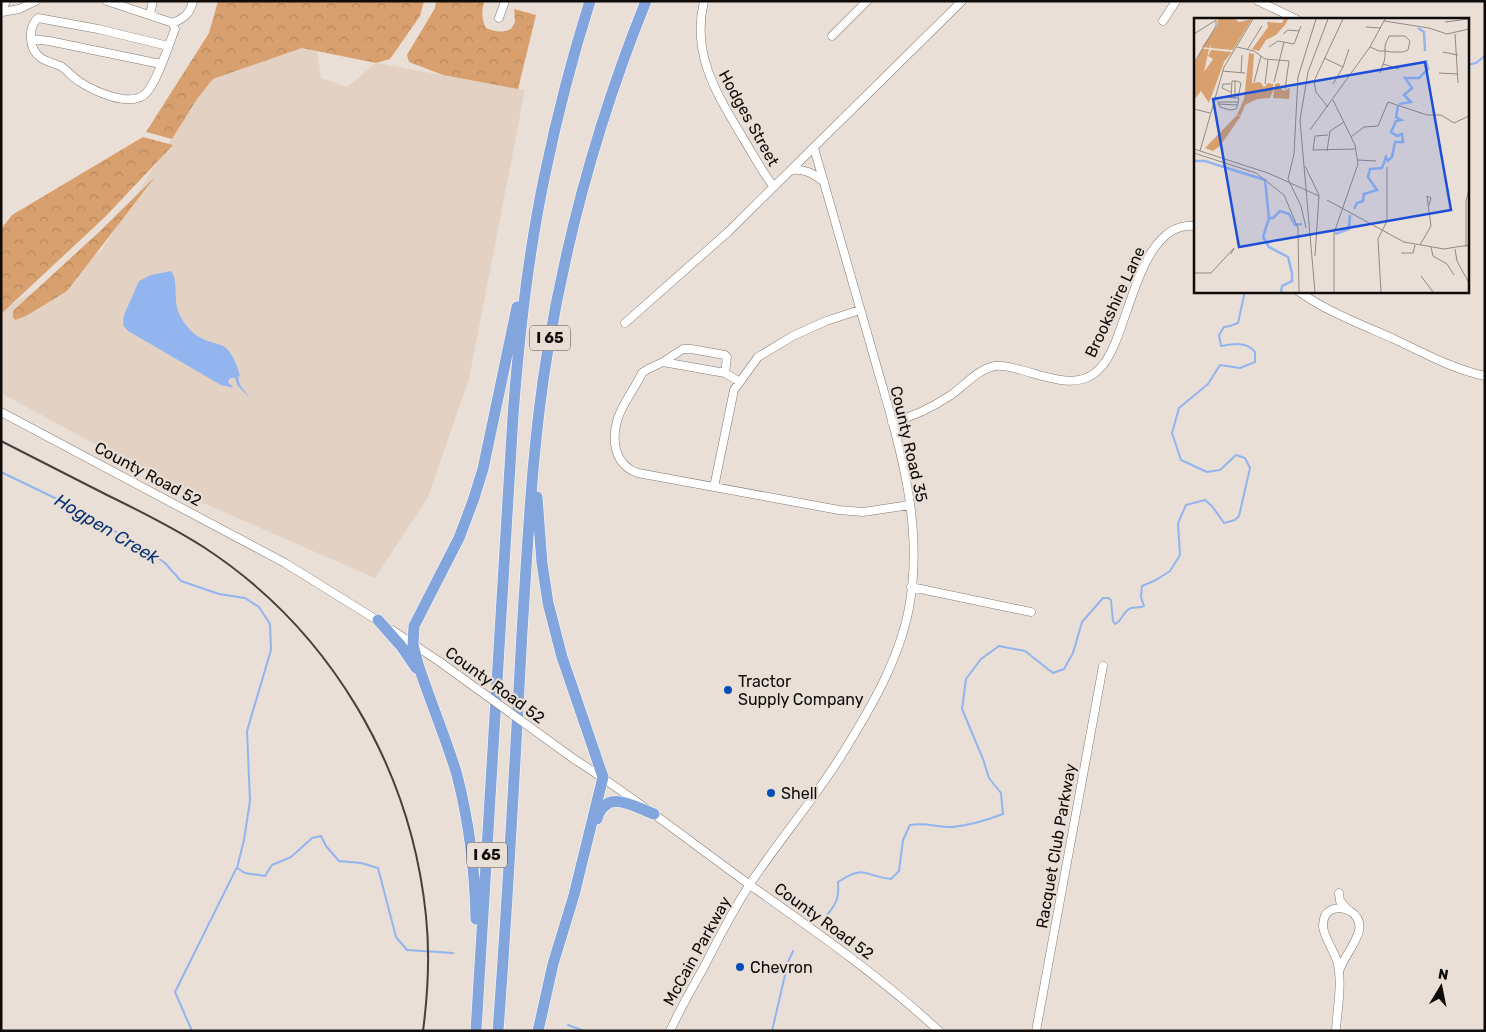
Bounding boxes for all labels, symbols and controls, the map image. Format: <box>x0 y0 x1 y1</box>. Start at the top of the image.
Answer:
inset map <box>1194 18 1468 292</box>
street label: Hodges Street <box>715 67 783 169</box>
street label: Brookshire Lane <box>1081 244 1149 360</box>
road number: I 65 <box>530 326 570 350</box>
street label: County Road 35 <box>886 384 932 504</box>
street label: County Road 52 <box>91 438 205 510</box>
water label: Hogpen Creek <box>51 489 164 569</box>
street label: County Road 52 <box>442 643 548 727</box>
place label: Tractor Supply Company <box>738 672 864 709</box>
marker: Tractor Supply Company <box>722 684 734 696</box>
street label: Racquet Club Parkway <box>1032 762 1080 930</box>
place label: Shell <box>781 784 817 803</box>
marker: Shell <box>765 787 777 799</box>
road number: I 65 <box>467 842 507 868</box>
street label: County Road 52 <box>771 879 877 963</box>
street label: McCain Parkway <box>659 893 735 1009</box>
place label: Chevron <box>750 958 813 977</box>
marker: Chevron <box>734 961 746 973</box>
north arrow <box>1416 962 1466 1012</box>
text: N <box>1437 965 1450 984</box>

